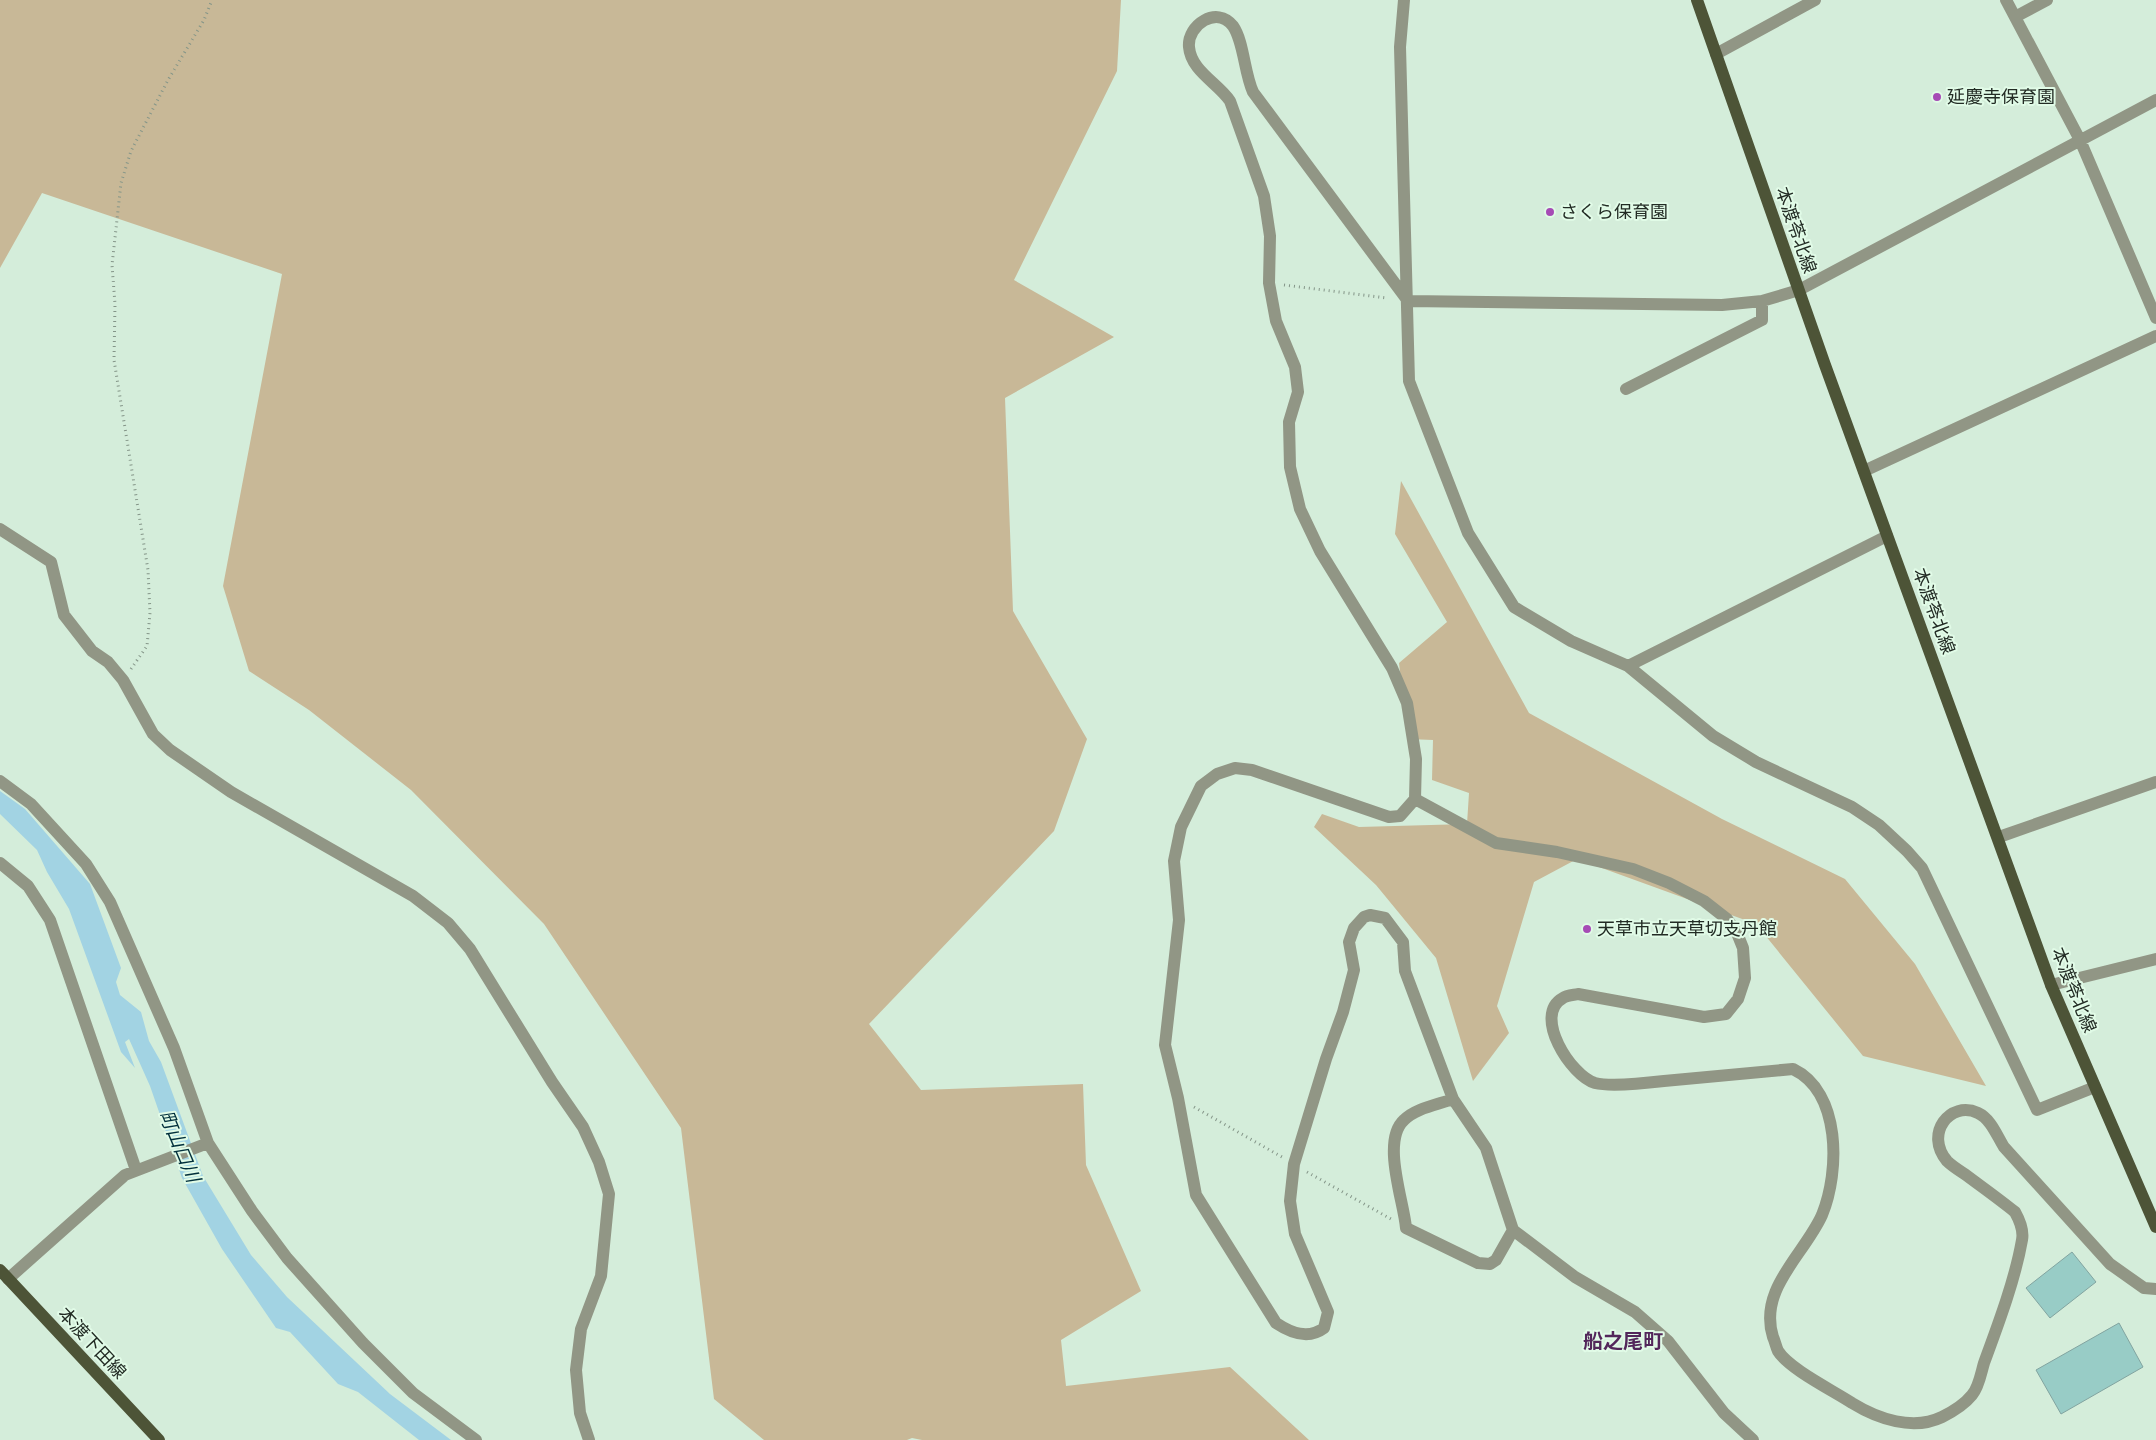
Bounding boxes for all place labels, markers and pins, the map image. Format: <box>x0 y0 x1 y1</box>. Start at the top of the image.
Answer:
place label: 延慶寺保育園 <box>1947 85 2055 108</box>
marker: 延慶寺保育園 <box>1931 91 1943 103</box>
place label: さくら保育園 <box>1560 200 1668 223</box>
marker: さくら保育園 <box>1544 206 1556 218</box>
place label: 天草市立天草切支丹館 <box>1597 917 1777 940</box>
marker: 天草市立天草切支丹館 <box>1581 923 1593 935</box>

